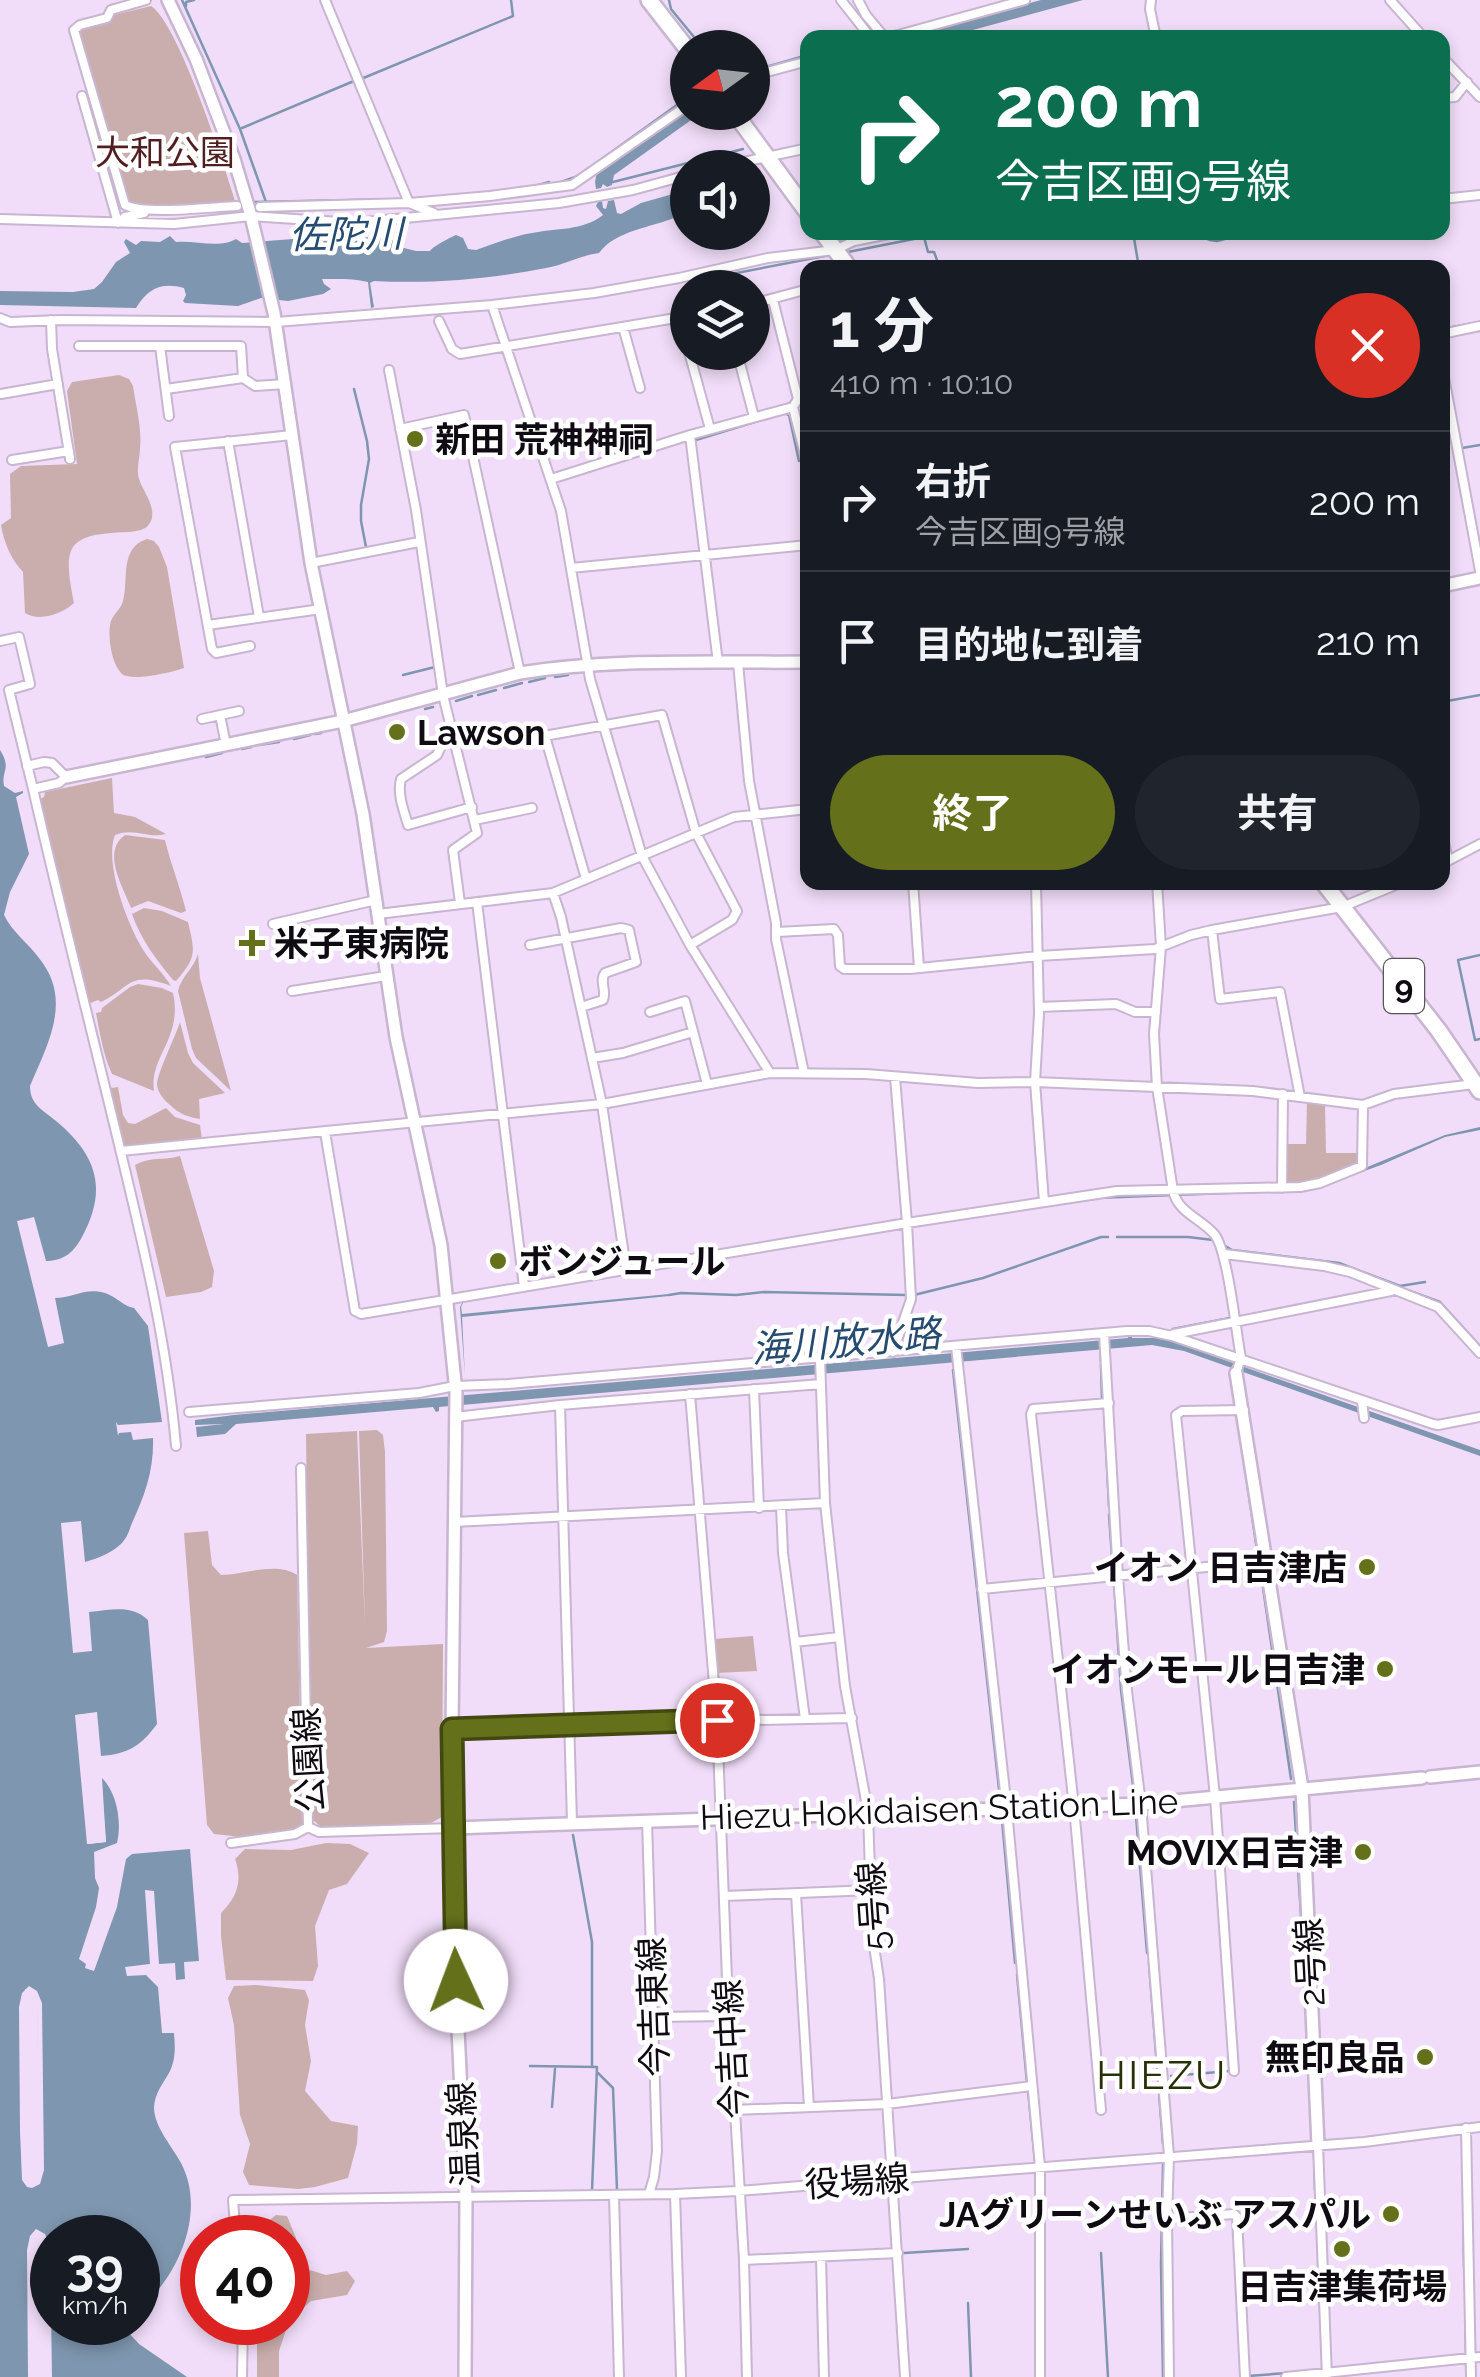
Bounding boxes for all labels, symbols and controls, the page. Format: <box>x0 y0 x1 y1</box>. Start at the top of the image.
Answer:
north arrow <box>670 30 770 130</box>
map controls <box>670 30 770 370</box>
text: 200 m <box>995 61 1202 143</box>
icon: right <box>830 70 960 200</box>
park label: 大和公園 <box>95 132 235 173</box>
button: sound <box>670 150 770 250</box>
text: 今吉区画9号線 <box>995 155 1291 208</box>
water label: 佐陀川 <box>289 210 407 257</box>
button: layers <box>670 270 770 370</box>
text: 1 分 <box>830 291 934 361</box>
button: close <box>1315 293 1420 398</box>
text: 410 m · 10:10 <box>830 364 1013 401</box>
place label: 新田 荒神神祠 <box>435 419 653 460</box>
marker: 新田 荒神神祠 <box>404 428 426 450</box>
text: 右折 <box>915 459 991 504</box>
icon: right <box>830 474 885 529</box>
text: 200 m <box>1309 479 1420 524</box>
text: 今吉区画9号線 <box>915 513 1126 550</box>
icon: arrive <box>830 614 885 669</box>
text: 210 m <box>1316 619 1420 664</box>
text: 目的地に到着 <box>915 622 1143 667</box>
place label: Lawson <box>417 712 545 753</box>
marker: Lawson <box>386 721 408 743</box>
button: 終了 <box>830 755 1115 870</box>
button: 共有 <box>1135 755 1420 870</box>
place label: 米子東病院 <box>274 923 449 964</box>
marker: 米子東病院 <box>239 930 265 956</box>
road number: 9 <box>1384 959 1424 1013</box>
place label: ボンジュール <box>518 1241 726 1282</box>
marker: ボンジュール <box>487 1250 509 1272</box>
water label: 海川放水路 <box>749 1310 946 1372</box>
place label: イオン 日吉津店 <box>1094 1547 1347 1588</box>
marker: イオン 日吉津店 <box>1356 1556 1378 1578</box>
place label: イオンモール日吉津 <box>1050 1649 1365 1690</box>
marker: イオンモール日吉津 <box>1374 1658 1396 1680</box>
pin <box>675 1678 760 1763</box>
icon: arrive <box>690 1693 745 1748</box>
street label: 公園線 <box>285 1706 331 1814</box>
street label: Hiezu Hokidaisen Station Line <box>699 1780 1179 1838</box>
place label: MOVIX日吉津 <box>1126 1832 1343 1873</box>
marker: MOVIX日吉津 <box>1352 1841 1374 1863</box>
street label: 5号線 <box>849 1860 897 1952</box>
street label: 2号線 <box>1287 1917 1333 2007</box>
position arrow <box>404 1929 508 2033</box>
street label: 今吉東線 <box>630 1936 676 2078</box>
street label: 今吉中線 <box>707 1978 755 2120</box>
place label: 無印良品 <box>1265 2037 1405 2078</box>
marker: 無印良品 <box>1414 2046 1436 2068</box>
district label: HIEZU <box>1096 2051 1228 2098</box>
street label: 温泉線 <box>440 2080 486 2188</box>
street label: 役場線 <box>803 2157 911 2205</box>
place label: JAグリーンせいぶ アスパル <box>939 2194 1371 2235</box>
marker: JAグリーンせいぶ アスパル <box>1380 2203 1402 2225</box>
speed limit sign: 40 <box>180 2215 310 2345</box>
text: 39 <box>66 2238 124 2297</box>
marker: 日吉津集荷場 <box>1331 2238 1353 2260</box>
place label: 日吉津集荷場 <box>1237 2266 1447 2307</box>
text: km/h <box>62 2290 128 2320</box>

